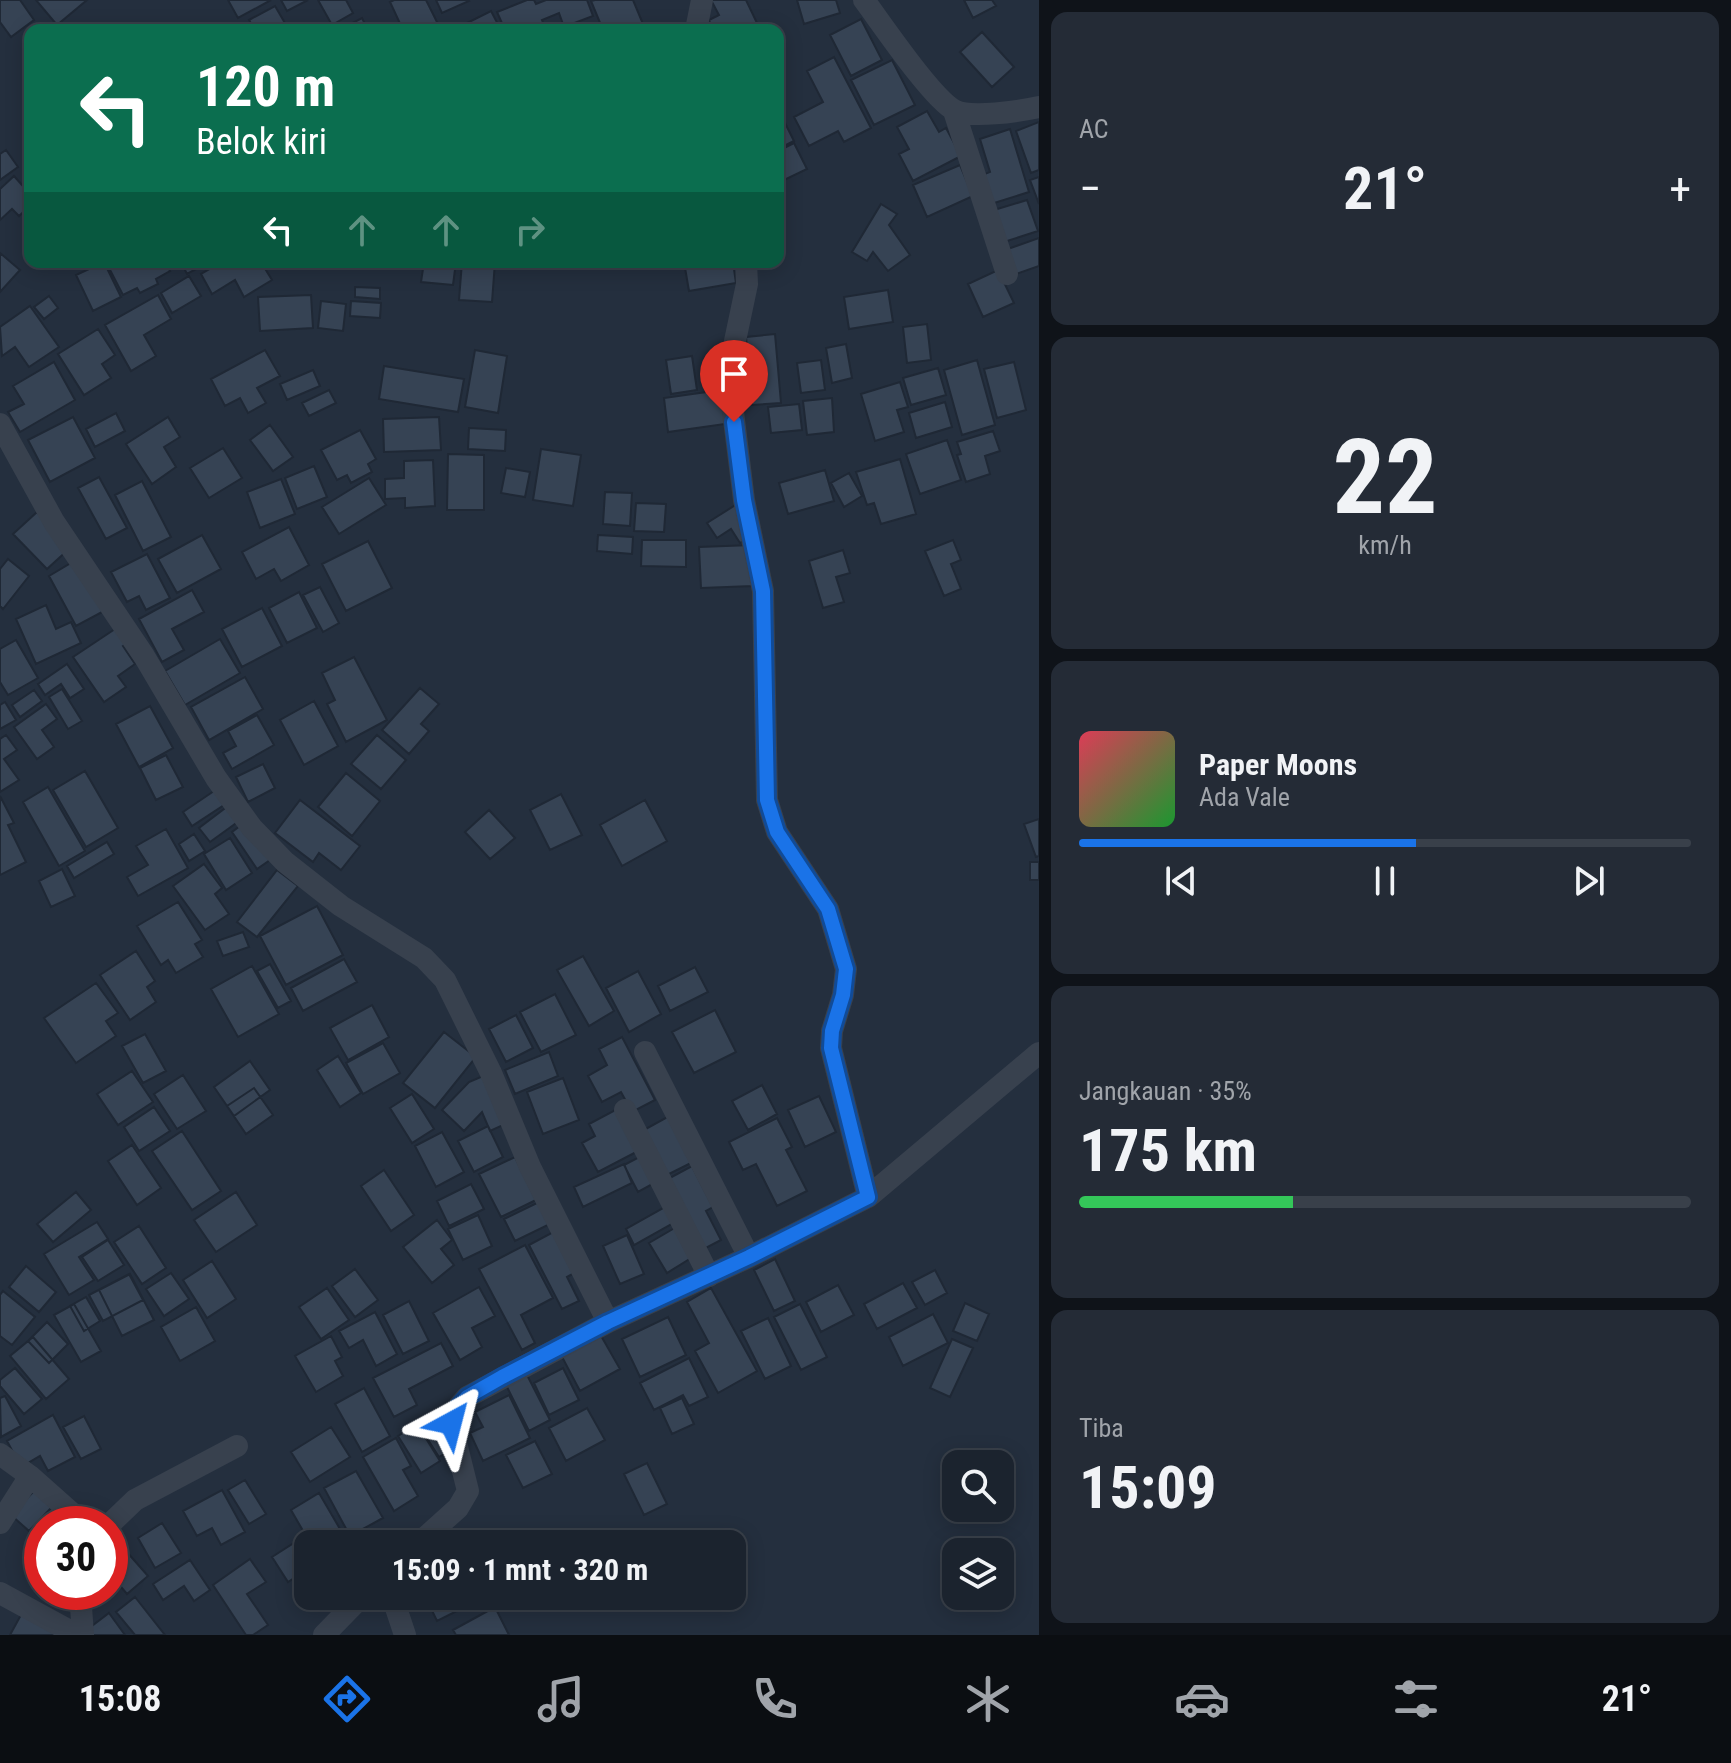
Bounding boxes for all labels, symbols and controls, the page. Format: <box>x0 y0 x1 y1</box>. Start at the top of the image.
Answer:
text: 120 m <box>196 54 335 120</box>
icon: left <box>64 56 168 160</box>
text: AC <box>1079 114 1109 144</box>
text: Belok kiri <box>196 121 327 163</box>
text: 21° <box>1343 153 1427 224</box>
text: − <box>1079 163 1101 215</box>
text: + <box>1669 163 1691 215</box>
icon: left <box>256 208 300 252</box>
icon: ahead <box>340 208 384 252</box>
icon: ahead <box>424 208 468 252</box>
icon: right <box>508 208 552 252</box>
pin <box>700 340 768 422</box>
icon: arrive <box>712 352 756 396</box>
text: 22 <box>1332 417 1438 538</box>
text: km/h <box>1358 530 1412 560</box>
text: Paper Moons <box>1199 747 1357 782</box>
text: Ada Vale <box>1199 782 1290 812</box>
icon: previous <box>1159 859 1203 903</box>
icon: pause <box>1363 859 1407 903</box>
icon: next <box>1567 859 1611 903</box>
text: Jangkauan · 35% <box>1079 1076 1252 1106</box>
text: 175 km <box>1079 1115 1257 1186</box>
position arrow <box>409 1381 493 1465</box>
text: Tiba <box>1079 1413 1124 1443</box>
map controls <box>942 1450 1014 1610</box>
button: search <box>942 1450 1014 1522</box>
text: 15:09 <box>1079 1452 1217 1523</box>
speed limit sign: 30 <box>24 1506 128 1610</box>
button: layers <box>942 1538 1014 1610</box>
text: 15:09 · 1 mnt · 320 m <box>392 1552 648 1587</box>
icon: directions <box>319 1671 375 1727</box>
icon: music <box>533 1671 589 1727</box>
icon: phone <box>747 1671 803 1727</box>
icon: climate <box>960 1671 1016 1727</box>
icon: car <box>1174 1671 1230 1727</box>
icon: filters <box>1388 1671 1444 1727</box>
text: 15:08 <box>79 1678 161 1720</box>
text: 21° <box>1602 1678 1652 1720</box>

